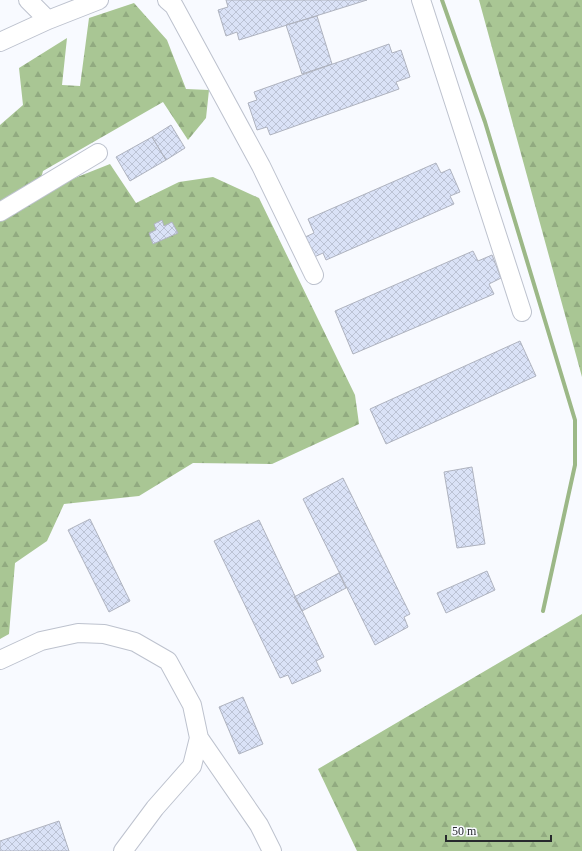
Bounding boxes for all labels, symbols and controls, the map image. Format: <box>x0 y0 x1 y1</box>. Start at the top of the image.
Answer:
scale bar <box>446 817 551 843</box>
text: 50 m <box>452 824 477 838</box>

